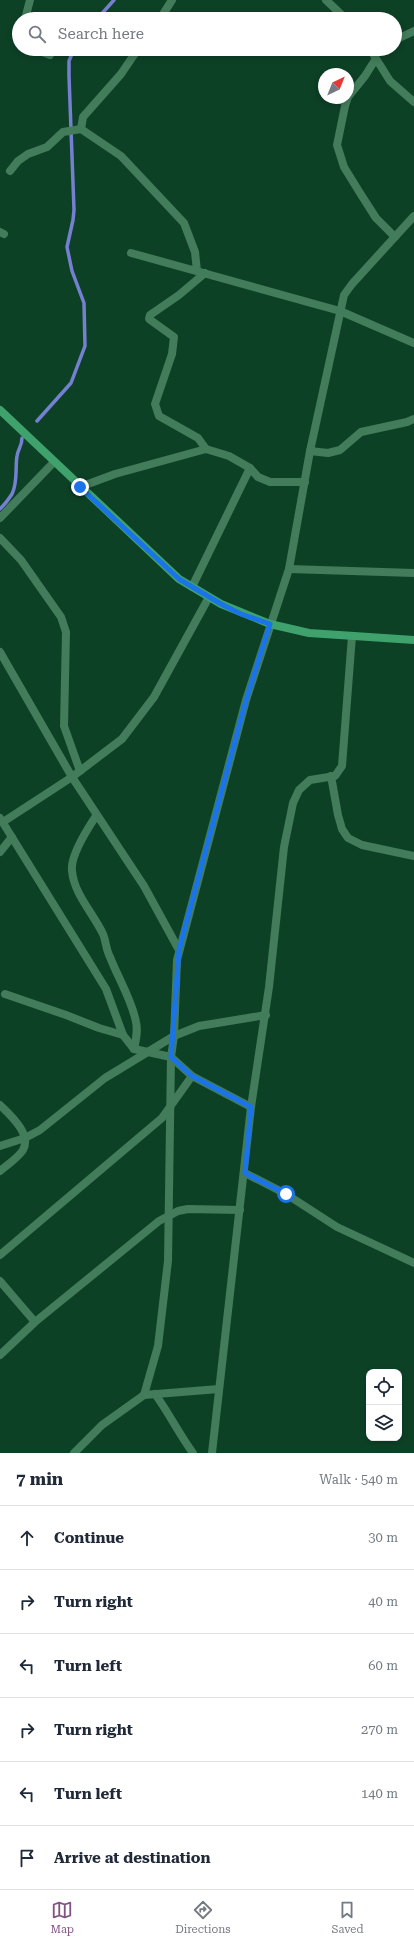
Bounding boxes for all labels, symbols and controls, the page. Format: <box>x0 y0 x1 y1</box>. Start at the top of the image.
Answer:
search box <box>12 12 402 56</box>
icon: search <box>26 23 48 45</box>
text: Search here <box>58 25 144 43</box>
north arrow <box>318 68 354 104</box>
route end <box>71 478 89 496</box>
route start <box>277 1185 295 1203</box>
map controls <box>366 1369 402 1441</box>
button: locate <box>366 1369 402 1405</box>
button: layers <box>366 1405 402 1441</box>
text: 7 min <box>16 1469 63 1489</box>
text: Walk · 540 m <box>319 1472 398 1487</box>
icon: ahead <box>16 1527 38 1549</box>
text: Continue <box>54 1529 124 1547</box>
text: 30 m <box>368 1530 398 1545</box>
icon: right <box>16 1591 38 1613</box>
text: Turn right <box>54 1593 133 1611</box>
text: 40 m <box>368 1594 398 1609</box>
icon: left <box>16 1655 38 1677</box>
text: Turn left <box>54 1657 122 1675</box>
text: 60 m <box>368 1658 398 1673</box>
icon: right <box>16 1719 38 1741</box>
text: Turn right <box>54 1721 133 1739</box>
text: 270 m <box>361 1722 398 1737</box>
icon: left <box>16 1783 38 1805</box>
text: Turn left <box>54 1785 122 1803</box>
text: 140 m <box>361 1786 398 1801</box>
icon: arrive <box>16 1847 38 1869</box>
text: Arrive at destination <box>54 1849 210 1867</box>
tab: Map <box>51 1899 74 1936</box>
tab: Directions <box>175 1899 230 1936</box>
tab: Saved <box>332 1899 363 1936</box>

